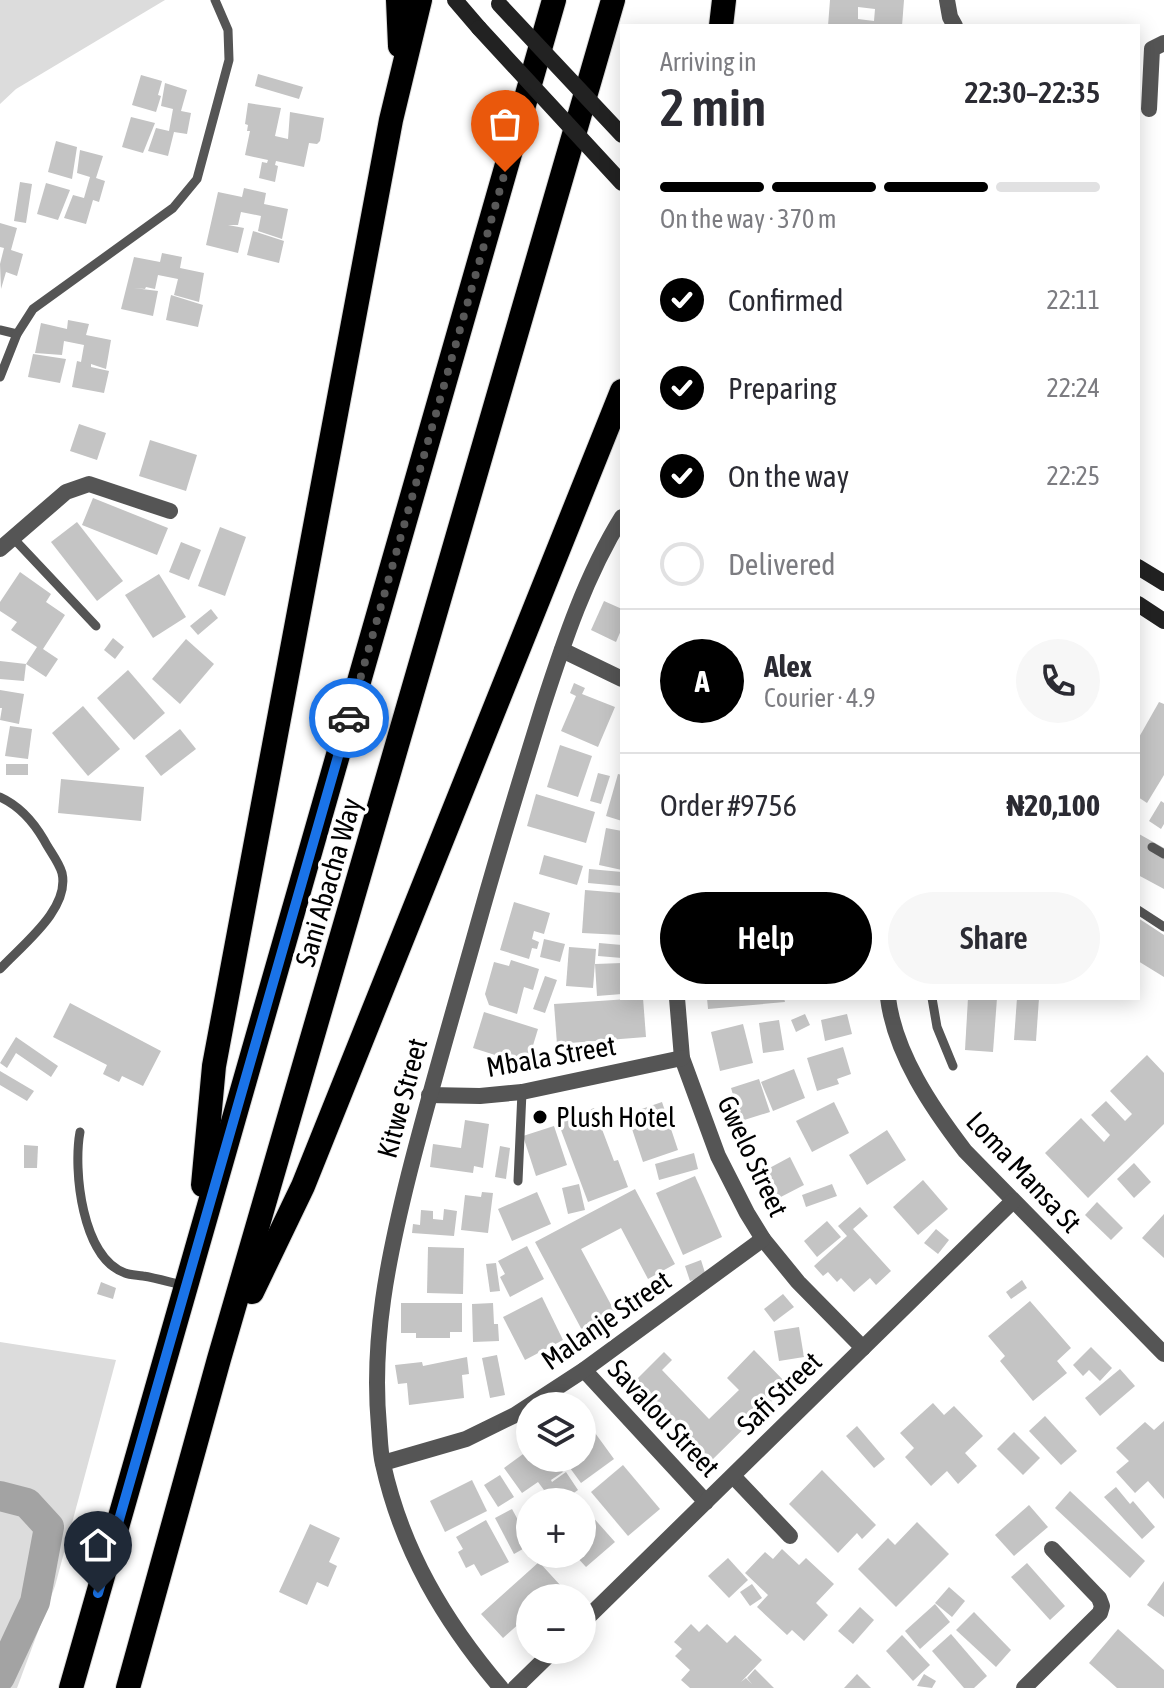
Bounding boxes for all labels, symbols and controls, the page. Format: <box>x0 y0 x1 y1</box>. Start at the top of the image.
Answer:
text: Arriving in <box>660 47 757 77</box>
text: 22:30–22:35 <box>965 75 1100 109</box>
text: 2 min <box>660 77 766 137</box>
pin <box>471 90 539 172</box>
icon: bag <box>483 102 527 146</box>
text: On the way · 370 m <box>660 204 837 234</box>
icon: check <box>660 278 704 322</box>
text: Confirmed <box>728 283 843 317</box>
text: 22:11 <box>1046 285 1100 315</box>
icon: check <box>660 366 704 410</box>
text: Preparing <box>728 371 837 405</box>
text: 22:24 <box>1046 373 1100 403</box>
icon: check <box>660 454 704 498</box>
text: On the way <box>728 459 849 493</box>
text: 22:25 <box>1046 461 1100 491</box>
text: Delivered <box>728 547 836 581</box>
button: phone <box>1016 639 1100 723</box>
text: Alex <box>764 649 812 683</box>
text: A <box>695 664 709 698</box>
courier <box>309 678 389 758</box>
text: Courier · 4.9 <box>764 683 875 713</box>
icon: car <box>327 696 371 740</box>
text: Order #9756 <box>660 788 797 822</box>
text: ₦20,100 <box>1006 788 1100 822</box>
street label: Sani Abacha Way <box>289 794 367 970</box>
button: Help <box>660 892 872 984</box>
button: Share <box>888 892 1100 984</box>
street label: Mbala Street <box>484 1029 618 1083</box>
street label: Kitwe Street <box>371 1035 433 1161</box>
street label: Gwelo Street <box>711 1091 795 1221</box>
place label: Plush Hotel <box>556 1101 676 1133</box>
street label: Loma Mansa St <box>960 1105 1088 1239</box>
marker: Plush Hotel <box>531 1108 549 1126</box>
street label: Malanje Street <box>535 1264 677 1376</box>
street label: Safi Street <box>730 1345 828 1441</box>
street label: Savalou Street <box>602 1353 726 1483</box>
map controls <box>516 1392 596 1664</box>
button: layers <box>516 1392 596 1472</box>
button: + <box>516 1488 596 1568</box>
pin <box>64 1511 132 1593</box>
icon: home <box>76 1523 120 1567</box>
button: − <box>516 1584 596 1664</box>

